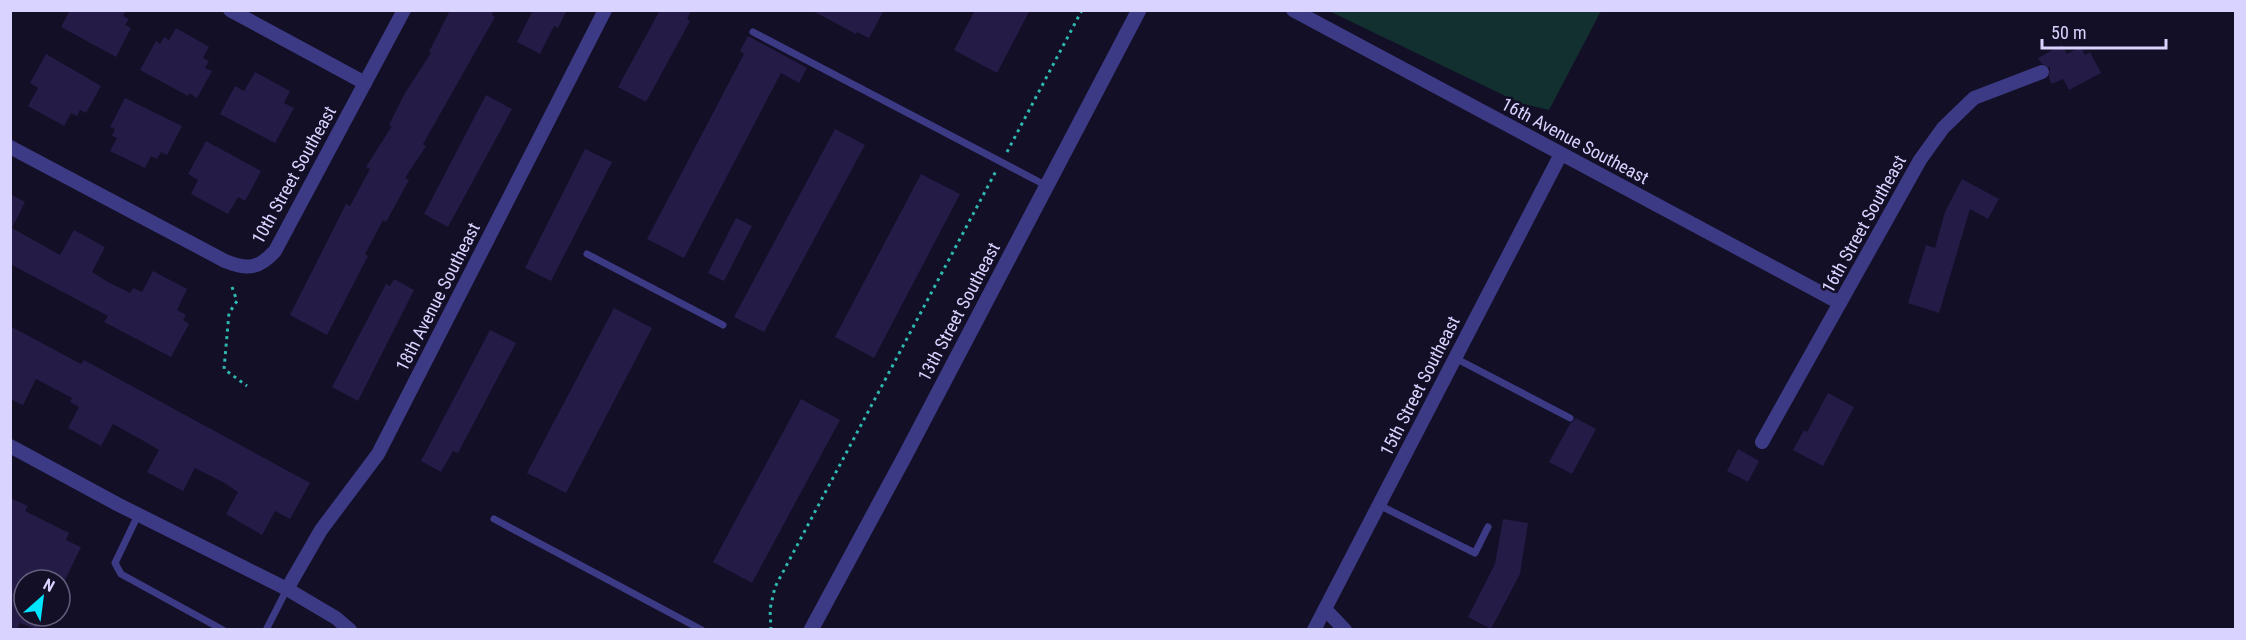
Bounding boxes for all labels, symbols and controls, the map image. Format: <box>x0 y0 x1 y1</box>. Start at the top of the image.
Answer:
scale bar <box>2042 12 2166 50</box>
text: 50 m <box>2051 22 2086 43</box>
street label: 16th Avenue Southeast <box>1498 93 1652 188</box>
street label: 10th Street Southeast <box>247 102 340 247</box>
street label: 16th Street Southeast <box>1817 151 1910 296</box>
street label: 18th Avenue Southeast <box>391 219 484 374</box>
street label: 13th Street Southeast <box>913 239 1004 385</box>
street label: 15th Street Southeast <box>1375 312 1464 459</box>
north arrow <box>12 568 72 628</box>
text: N <box>40 575 58 596</box>

